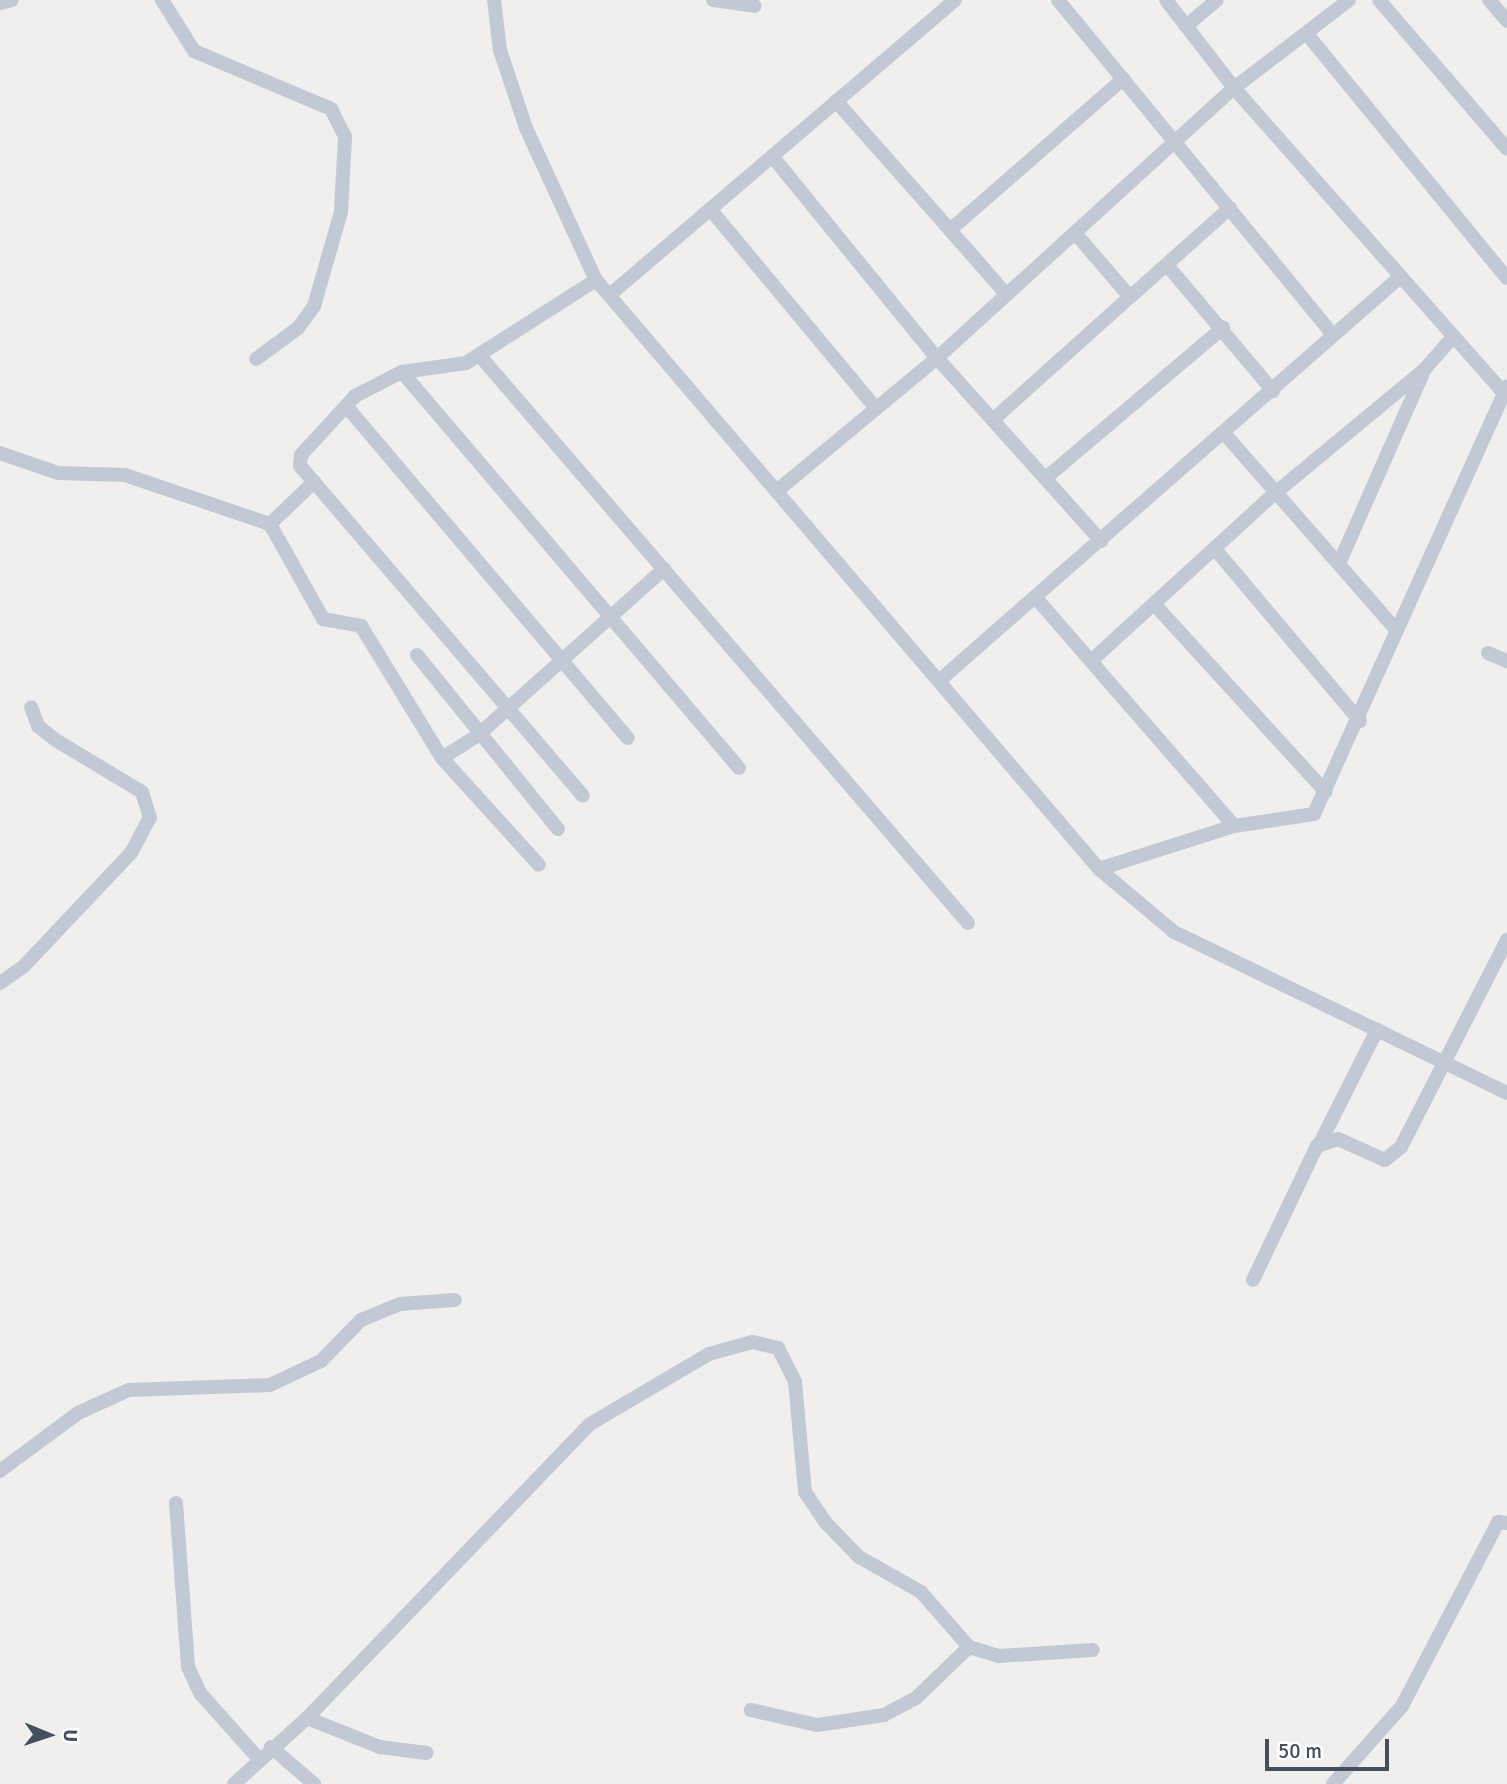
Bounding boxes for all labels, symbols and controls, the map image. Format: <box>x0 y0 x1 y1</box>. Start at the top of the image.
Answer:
north arrow <box>14 1700 84 1770</box>
scale bar <box>1269 1724 1393 1768</box>
text: U <box>58 1729 82 1743</box>
text: 50 m <box>1278 1738 1322 1764</box>

